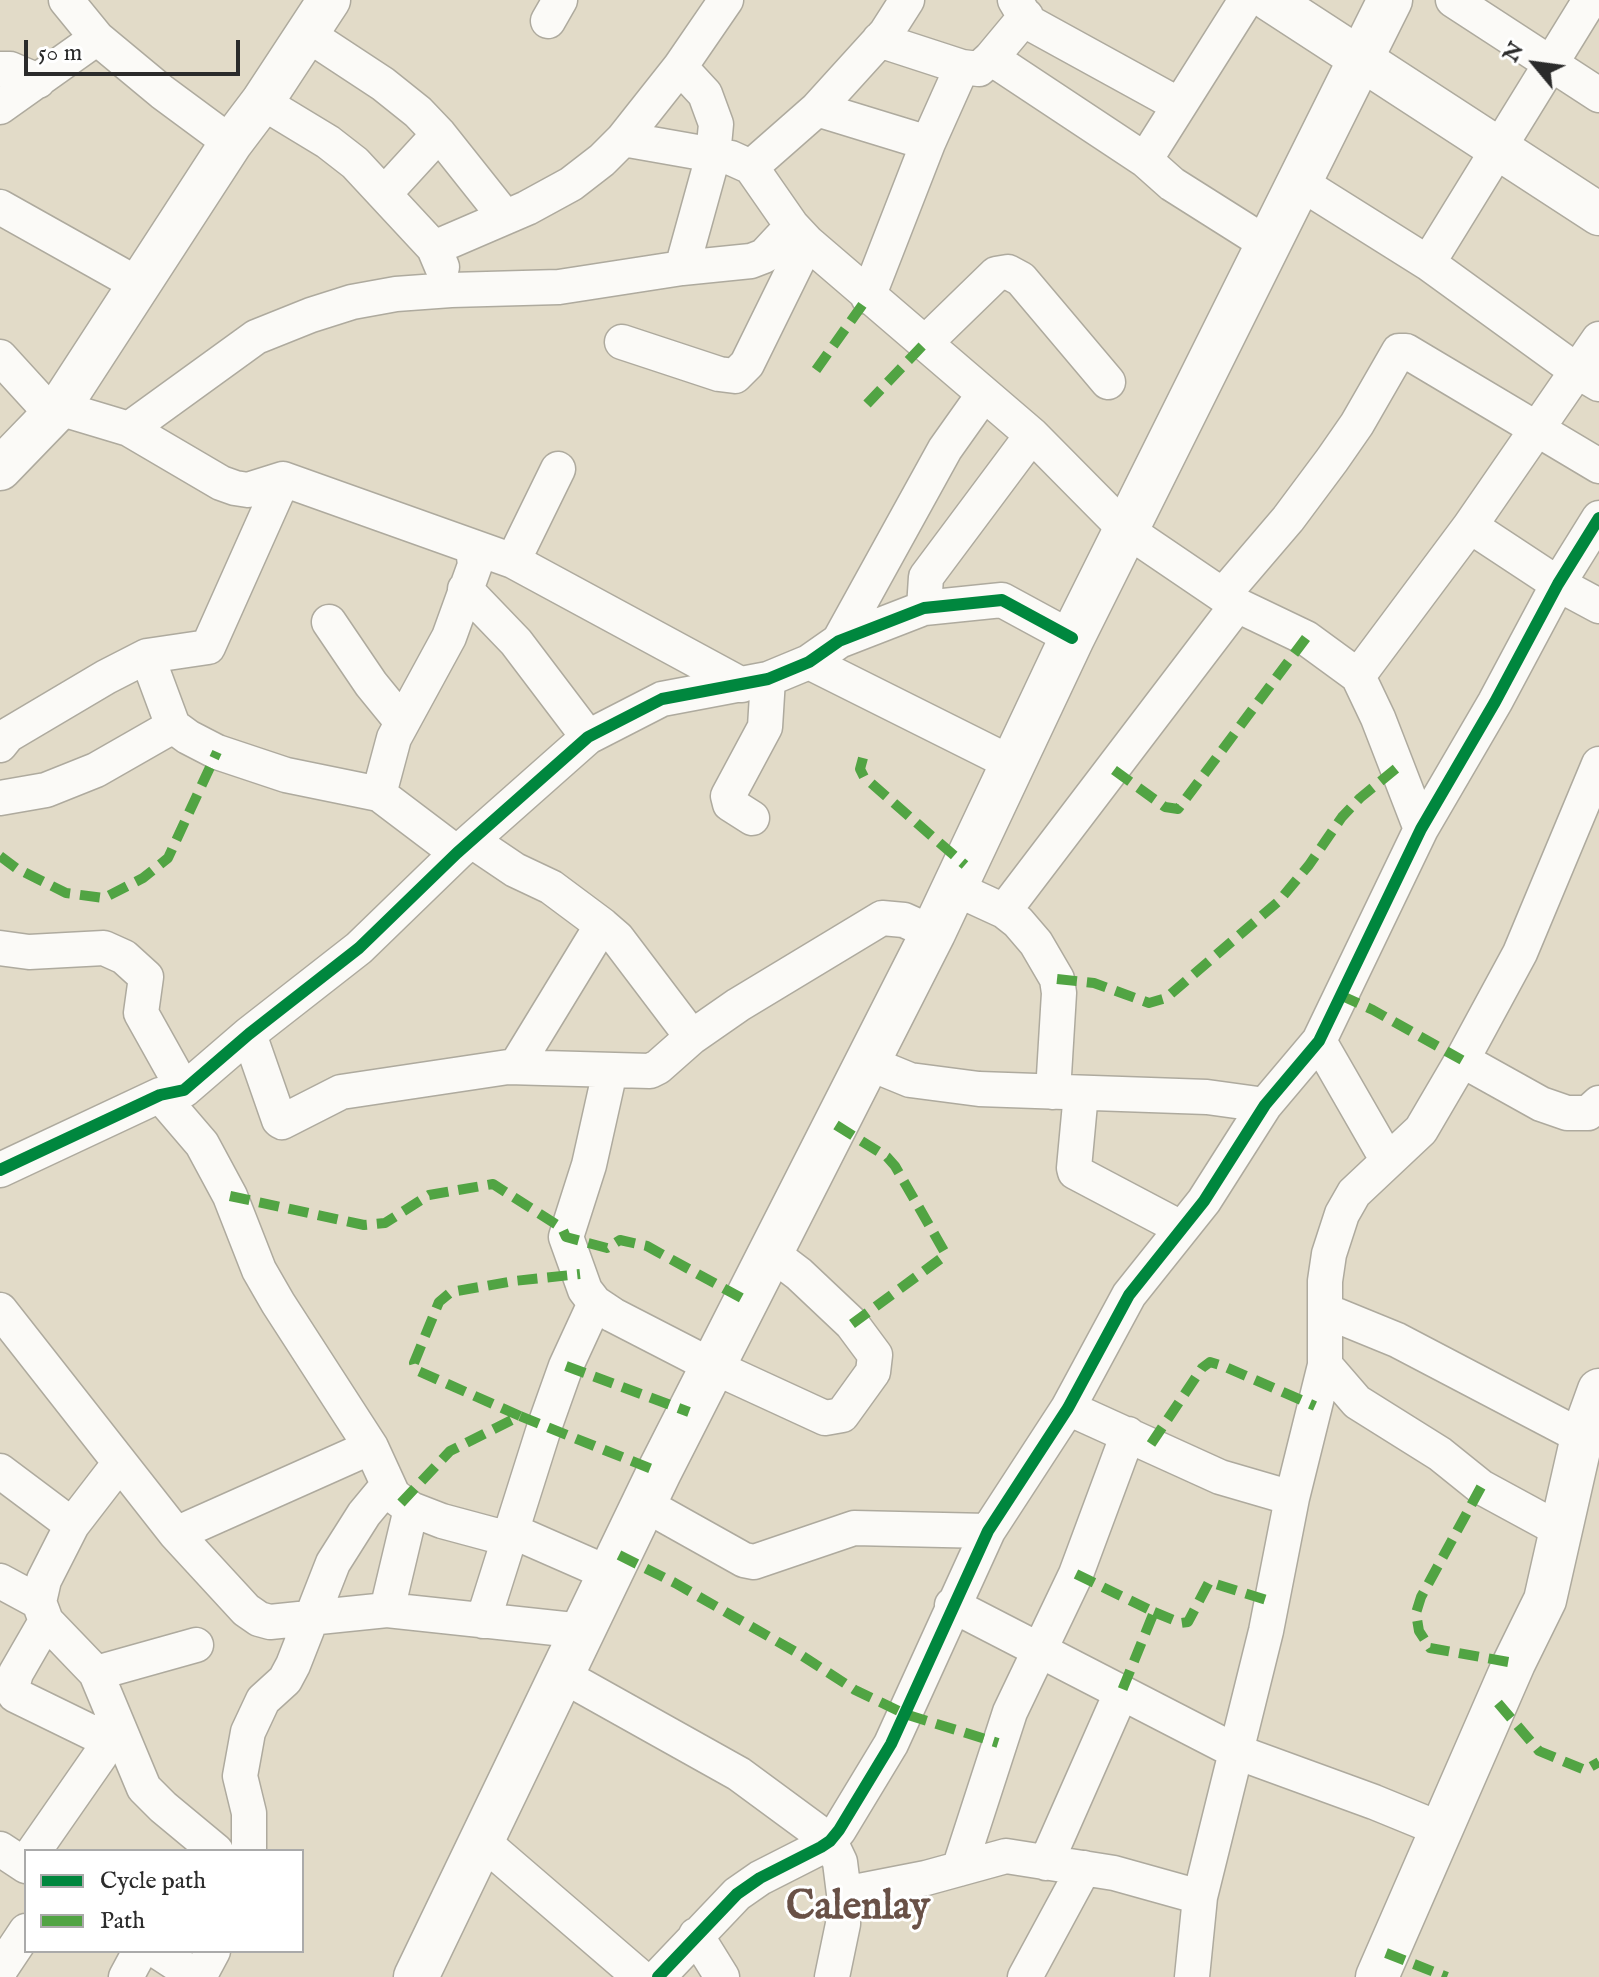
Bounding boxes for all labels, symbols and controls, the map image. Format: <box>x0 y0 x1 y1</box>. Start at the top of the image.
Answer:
scale bar <box>28 24 244 74</box>
north arrow <box>1495 24 1575 104</box>
text: N <box>1497 37 1531 67</box>
text: 50 m <box>38 38 82 69</box>
legend <box>24 1849 304 1953</box>
text: Cycle path <box>100 1866 206 1897</box>
district label: Calenlay <box>786 1886 930 1934</box>
text: Path <box>100 1906 145 1937</box>

